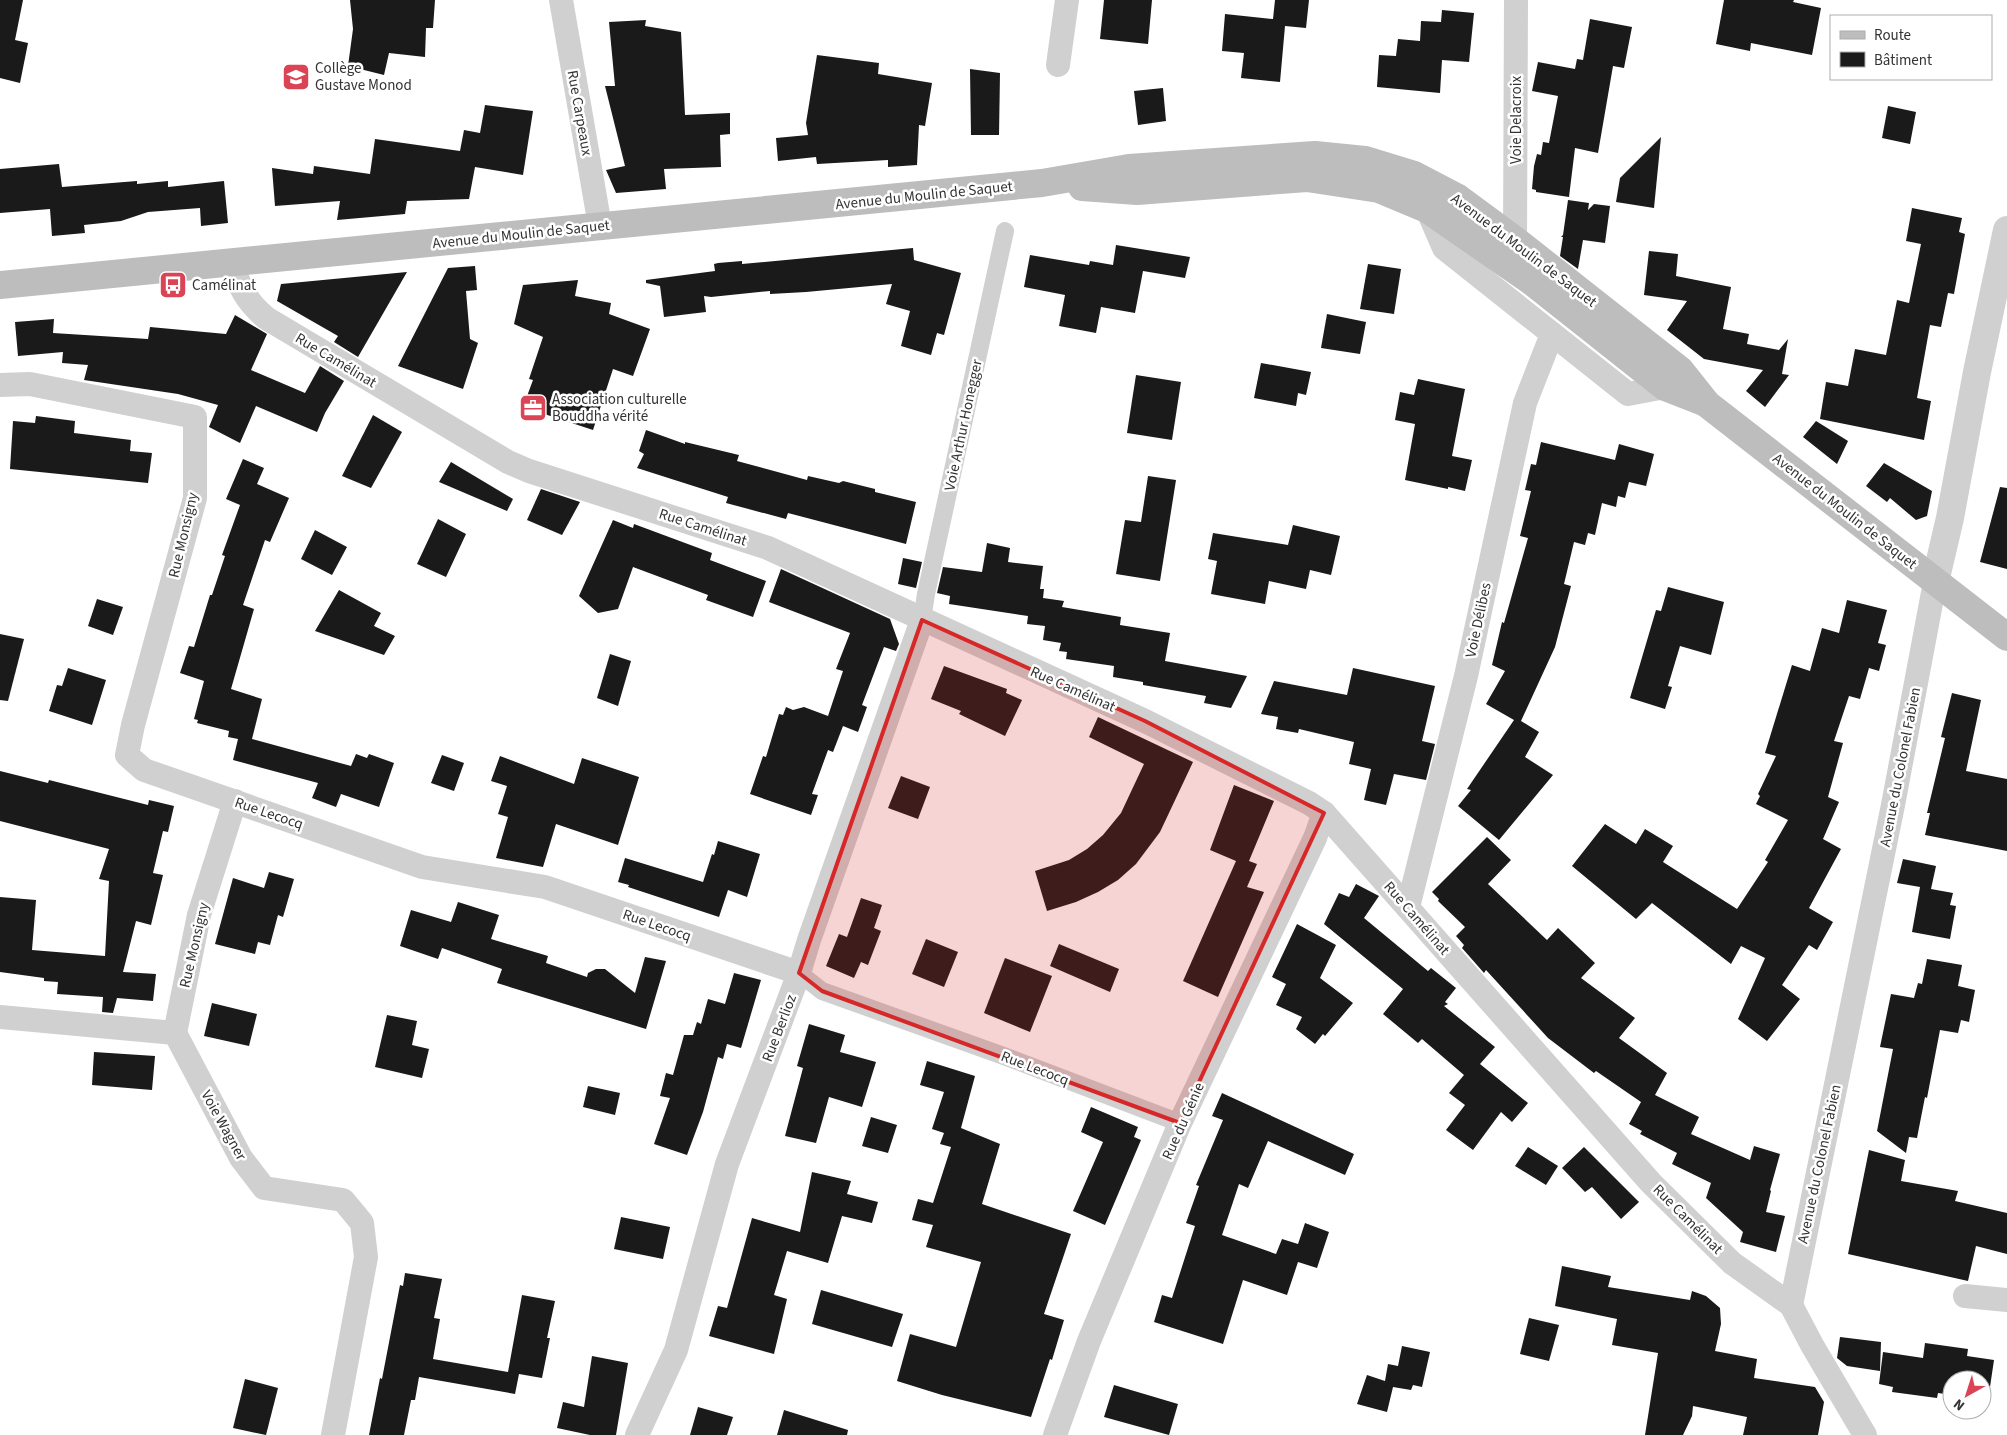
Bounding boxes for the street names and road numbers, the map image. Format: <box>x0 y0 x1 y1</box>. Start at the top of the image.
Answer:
street label: Rue Carpeaux <box>562 69 597 158</box>
street label: Voie Delacroix <box>1506 76 1527 164</box>
street label: Avenue du Moulin de Saquet <box>835 176 1014 215</box>
street label: Avenue du Moulin de Saquet <box>1446 189 1601 312</box>
street label: Avenue du Moulin de Saquet <box>432 215 611 254</box>
street label: Rue Camélinat <box>291 328 380 393</box>
street label: Voie Arthur Honegger <box>939 357 988 493</box>
street label: Avenue du Moulin de Saquet <box>1768 448 1921 574</box>
street label: Rue Monsigny <box>163 490 204 580</box>
street label: Rue Camélinat <box>656 503 749 552</box>
street label: Voie Délibes <box>1460 581 1497 659</box>
street label: Rue Camélinat <box>1027 661 1119 718</box>
street label: Avenue du Colonel Fabien <box>1875 686 1926 849</box>
street label: Rue Lecocq <box>232 792 306 835</box>
street label: Rue Camélinat <box>1379 877 1454 960</box>
street label: Rue Monsigny <box>174 900 215 990</box>
street label: Rue Lecocq <box>620 904 694 947</box>
street label: Rue Berlioz <box>757 991 802 1065</box>
street label: Rue Lecocq <box>998 1046 1072 1091</box>
street label: Rue du Génie <box>1157 1079 1210 1163</box>
street label: Avenue du Colonel Fabien <box>1792 1083 1847 1245</box>
street label: Voie Wagner <box>196 1086 252 1165</box>
street label: Rue Camélinat <box>1648 1180 1727 1259</box>

